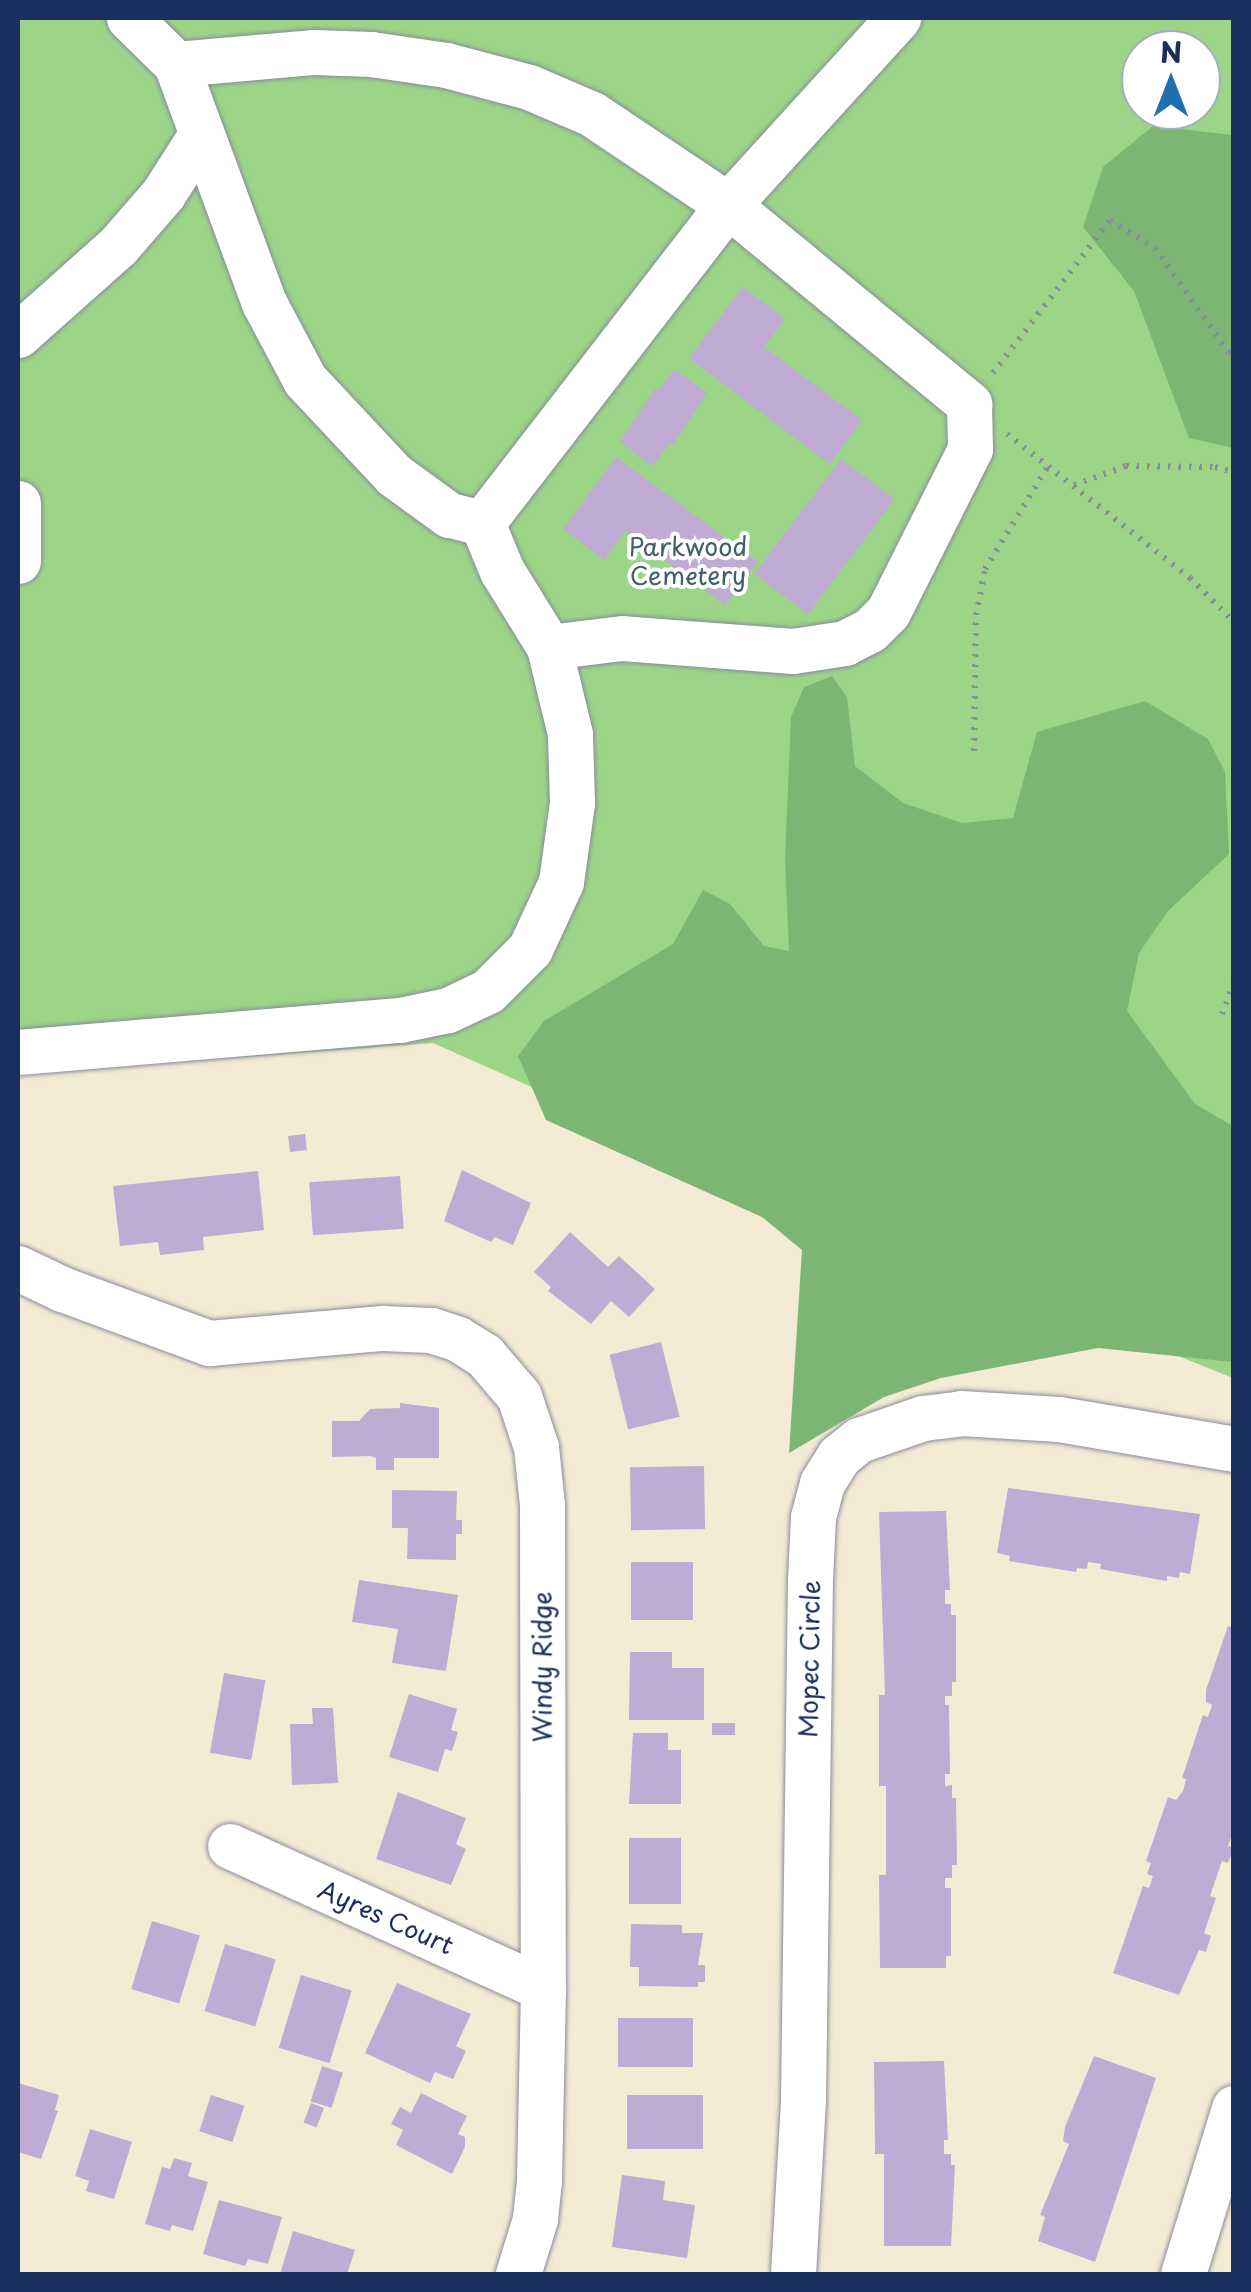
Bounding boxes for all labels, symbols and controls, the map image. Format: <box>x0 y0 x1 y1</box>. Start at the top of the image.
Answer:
north arrow <box>1121 30 1221 130</box>
text: N <box>1160 30 1182 73</box>
park label: Parkwood Cemetery <box>629 532 747 591</box>
street label: Mopec Circle <box>793 1579 825 1739</box>
street label: Windy Ridge <box>527 1591 557 1743</box>
street label: Ayres Court <box>313 1874 459 1960</box>

